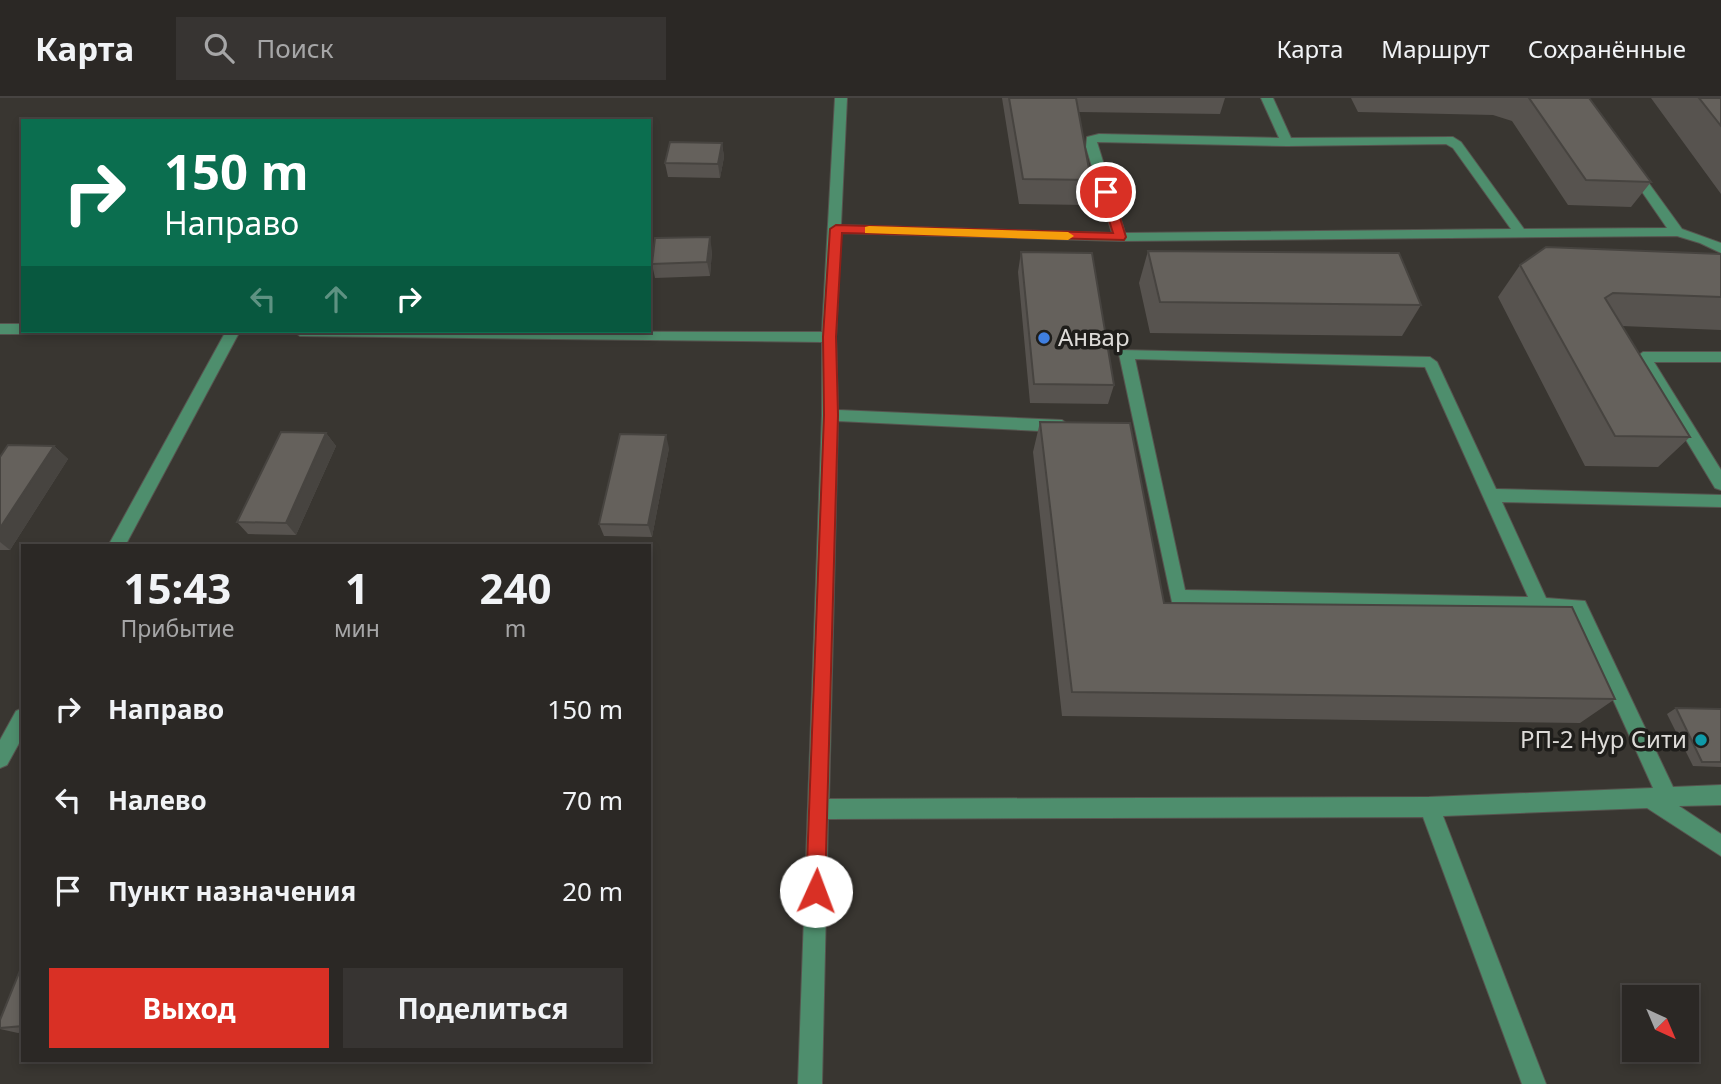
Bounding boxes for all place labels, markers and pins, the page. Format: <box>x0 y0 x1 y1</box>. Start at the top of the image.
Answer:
pin <box>1076 162 1136 222</box>
place label: Анвар <box>1058 320 1130 353</box>
marker: Анвар <box>1036 330 1052 346</box>
place label: РП-2 Нур Сити <box>1520 722 1687 755</box>
marker: РП-2 Нур Сити <box>1693 732 1709 748</box>

